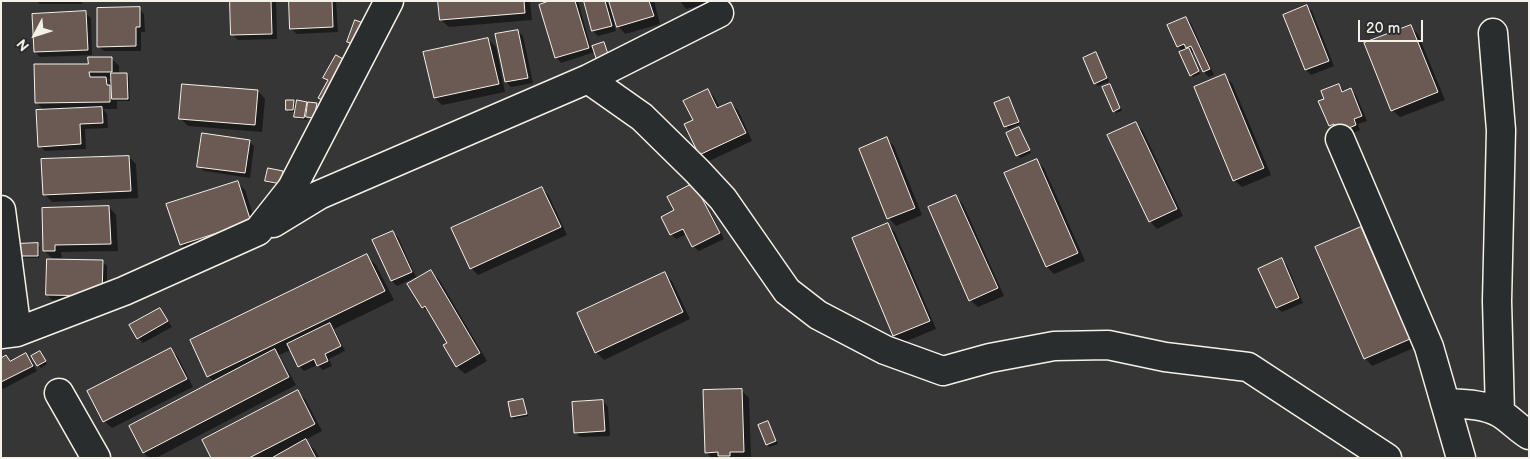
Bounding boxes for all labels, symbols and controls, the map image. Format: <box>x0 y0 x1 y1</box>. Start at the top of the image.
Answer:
north arrow <box>10 10 60 60</box>
scale bar <box>1360 10 1425 42</box>
text: 20 m <box>1366 19 1400 38</box>
text: N <box>13 35 33 54</box>

